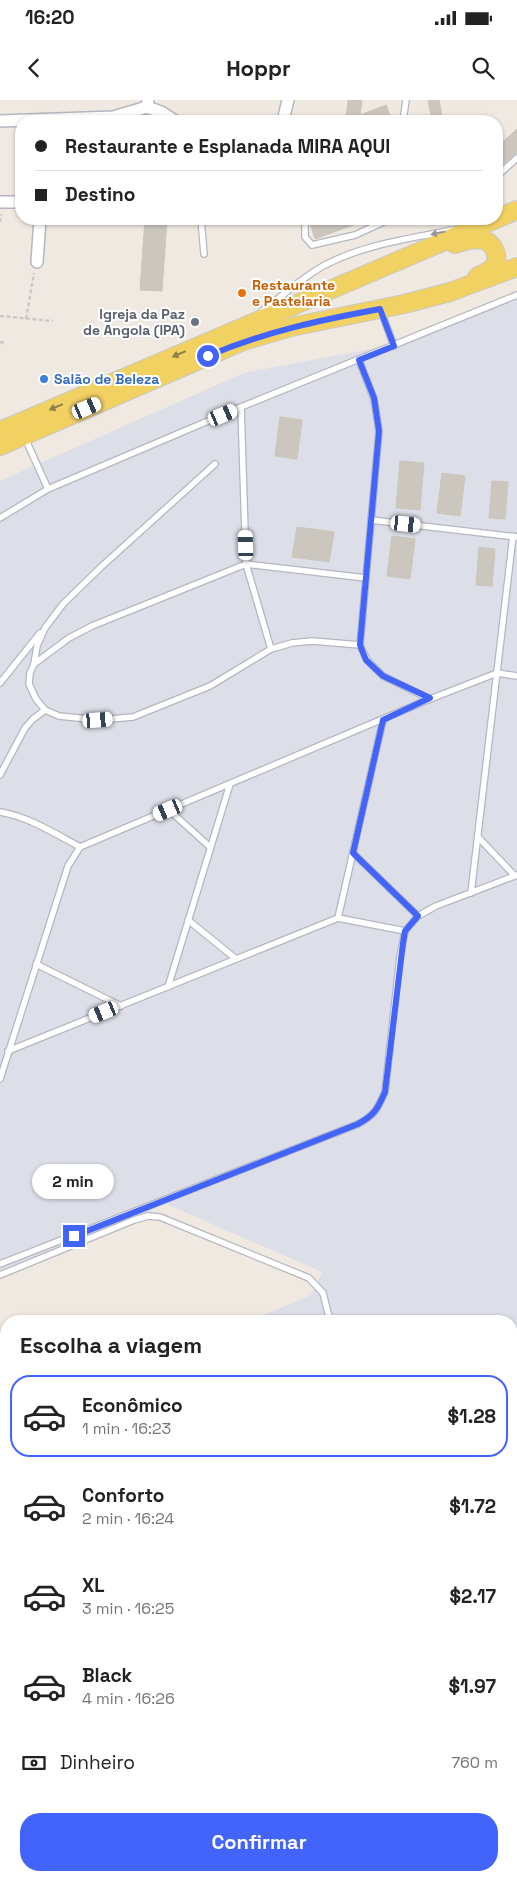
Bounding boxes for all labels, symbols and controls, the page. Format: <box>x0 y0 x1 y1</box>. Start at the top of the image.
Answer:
text: 16:20 <box>25 5 75 30</box>
icon: back <box>20 54 48 82</box>
text: Hoppr <box>226 54 291 82</box>
icon: search <box>469 54 497 82</box>
text: Restaurante e Esplanada MIRA AQUI <box>65 134 390 159</box>
text: Destino <box>65 182 135 207</box>
one-way arrow <box>430 229 445 237</box>
place label: Restaurante e Pastelaria <box>252 276 335 310</box>
marker: Restaurante e Pastelaria <box>236 287 248 299</box>
place label: Igreja da Paz de Angola (IPA) <box>83 305 185 339</box>
marker: Igreja da Paz de Angola (IPA) <box>189 316 201 328</box>
route start <box>197 345 219 367</box>
one-way arrow <box>172 351 186 359</box>
place label: Salão de Beleza <box>54 370 159 388</box>
marker: Salão de Beleza <box>38 373 50 385</box>
car <box>70 395 103 421</box>
car <box>206 402 239 428</box>
one-way arrow <box>48 404 63 412</box>
car <box>390 515 421 533</box>
car <box>237 530 254 560</box>
car <box>82 711 113 729</box>
car <box>151 797 184 823</box>
car <box>87 999 120 1025</box>
callout: 2 min <box>33 1164 115 1198</box>
text: 2 min <box>52 1171 94 1192</box>
route end <box>63 1225 85 1247</box>
text: Escolha a viagem <box>20 1331 202 1359</box>
text: Econômico <box>82 1393 183 1418</box>
icon: car <box>22 1394 67 1439</box>
text: $1.28 <box>448 1404 496 1429</box>
text: 1 min · 16:23 <box>82 1418 171 1439</box>
text: Conforto <box>82 1483 164 1508</box>
icon: car <box>22 1484 67 1529</box>
text: $1.72 <box>449 1494 496 1519</box>
text: 2 min · 16:24 <box>82 1508 174 1529</box>
text: XL <box>82 1573 105 1598</box>
icon: car <box>22 1574 67 1619</box>
text: $2.17 <box>449 1584 496 1609</box>
text: 3 min · 16:25 <box>82 1598 174 1619</box>
text: Black <box>82 1663 132 1688</box>
icon: car <box>22 1664 67 1709</box>
text: $1.97 <box>448 1674 496 1699</box>
text: 4 min · 16:26 <box>82 1688 175 1709</box>
icon: cash <box>20 1749 48 1777</box>
text: Dinheiro <box>60 1750 135 1775</box>
text: 760 m <box>451 1752 498 1773</box>
button: Confirmar <box>20 1813 498 1871</box>

